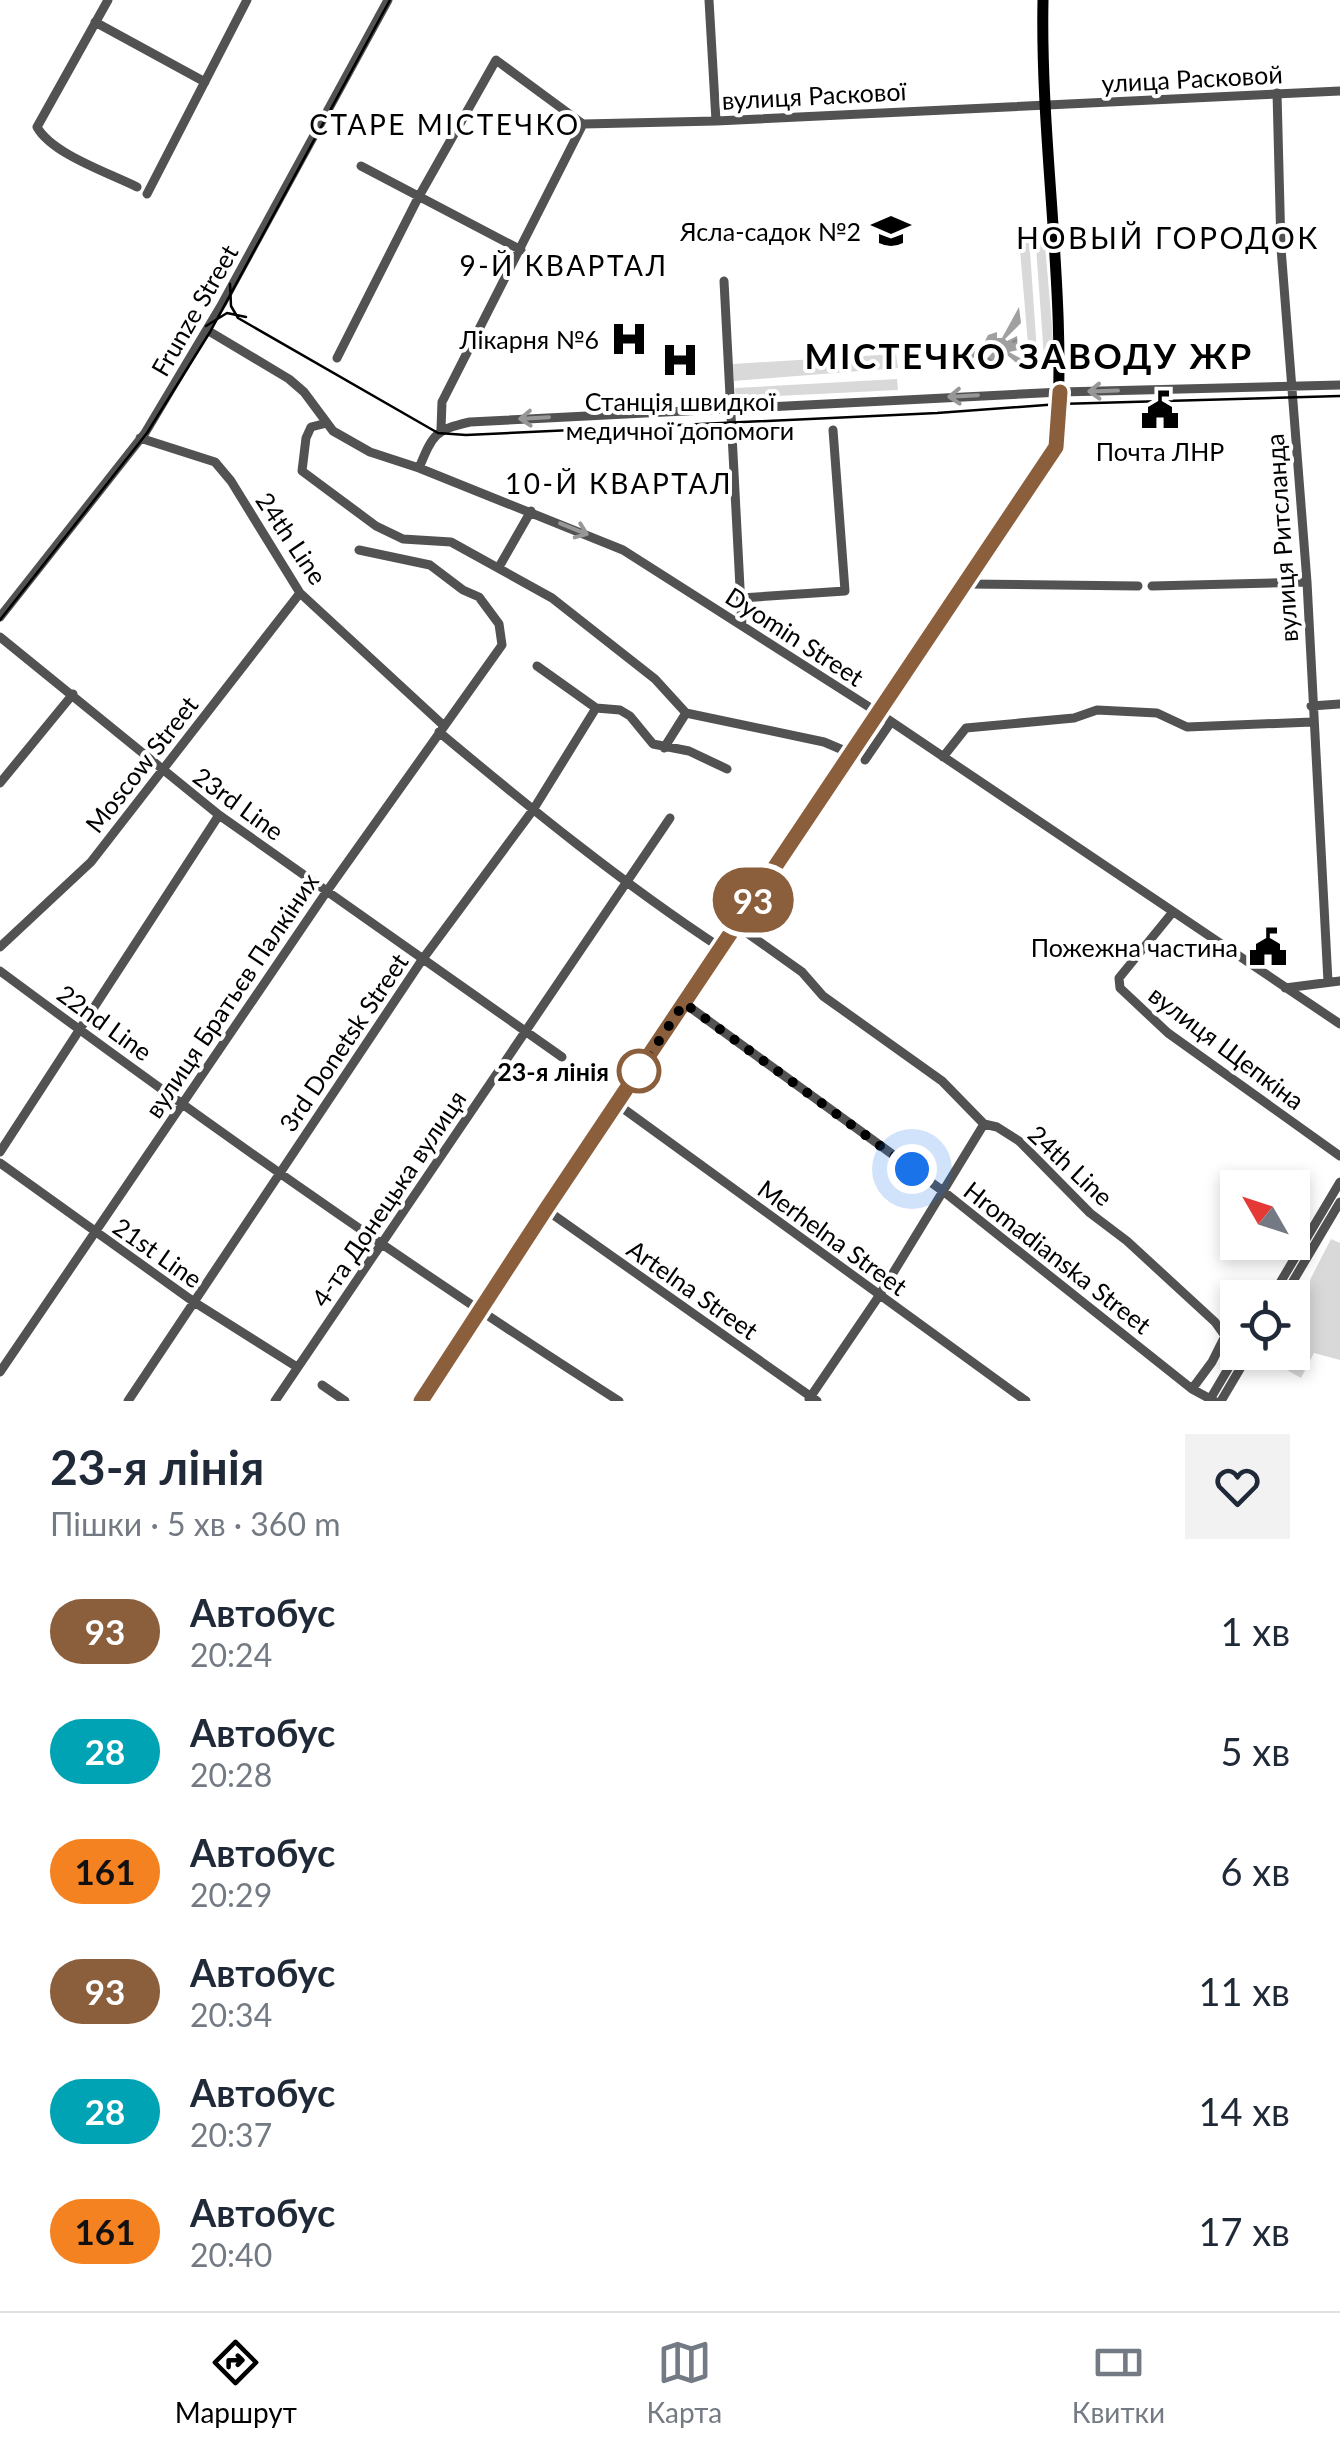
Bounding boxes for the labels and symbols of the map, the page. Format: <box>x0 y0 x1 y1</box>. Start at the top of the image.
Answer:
street label: улица Расковой <box>1101 58 1283 98</box>
street label: вулиця Раскової <box>721 75 908 115</box>
district label: СТАРЕ МІСТЕЧКО <box>309 107 581 141</box>
school or university icon: Ясла-садок №2 <box>870 210 912 252</box>
place label: Ясла-садок №2 <box>679 216 861 246</box>
district label: НОВЫЙ ГОРОДОК <box>1016 219 1320 255</box>
street label: Frunze Street <box>144 239 244 381</box>
district label: 9-Й КВАРТАЛ <box>459 248 669 282</box>
hospital icon: Лікарня №6 <box>608 318 650 360</box>
place label: Лікарня №6 <box>458 324 599 354</box>
district label: МІСТЕЧКО ЗАВОДУ ЖР <box>804 334 1254 376</box>
hospital icon: Станція швидкої медичної допомоги <box>659 339 701 381</box>
one-way arrow <box>1087 381 1119 400</box>
place label: Станція швидкої медичної допомоги <box>566 386 794 445</box>
one-way arrow <box>948 387 980 406</box>
public building icon: Почта ЛНР <box>1139 389 1181 431</box>
one-way arrow <box>518 409 550 428</box>
street label: вулиця Ритсланда <box>1259 433 1303 643</box>
place label: Почта ЛНР <box>1096 436 1224 466</box>
district label: 10-Й КВАРТАЛ <box>505 466 733 500</box>
street label: 24th Line <box>250 486 334 590</box>
one-way arrow <box>559 522 589 540</box>
street label: Dyomin Street <box>720 580 870 692</box>
street label: Moscow Street <box>78 690 204 838</box>
street label: 23rd Line <box>188 760 290 846</box>
street label: вулиця Братьєв Палкіних <box>138 867 324 1123</box>
line badge: 93 <box>708 868 798 932</box>
public building icon: Пожежна частина <box>1247 926 1289 968</box>
place label: Пожежна частина <box>1031 932 1238 962</box>
street label: 3rd Donetsk Street <box>272 947 414 1137</box>
street label: 22nd Line <box>52 978 158 1066</box>
street label: вулиця Щепкіна <box>1143 979 1311 1115</box>
marker: 23-я лінія <box>618 1050 660 1092</box>
place label: 23-я лінія <box>497 1056 609 1086</box>
street label: 4-та Донецька вулиця <box>305 1084 471 1312</box>
street label: 24th Line <box>1023 1118 1119 1212</box>
your location <box>887 1144 937 1194</box>
north arrow <box>1220 1170 1310 1260</box>
street label: Merhelna Street <box>753 1173 913 1301</box>
street label: Hromadianska Street <box>958 1175 1158 1339</box>
street label: 21st Line <box>108 1211 208 1293</box>
street label: Artelna Street <box>622 1233 764 1345</box>

